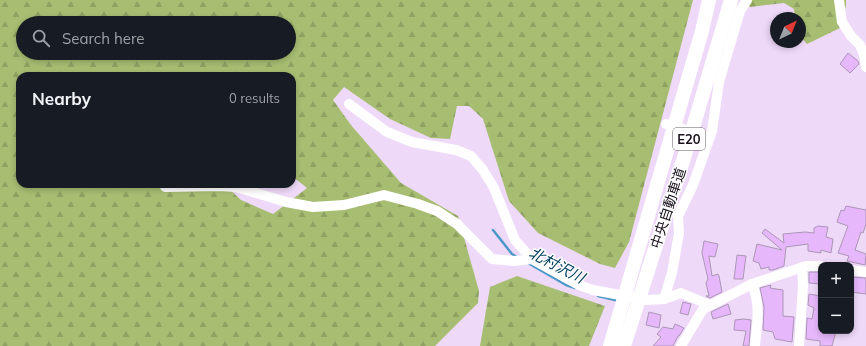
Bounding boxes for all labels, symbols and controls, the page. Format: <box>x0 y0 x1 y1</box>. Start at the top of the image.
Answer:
north arrow <box>770 12 806 48</box>
search box <box>16 16 296 60</box>
icon: search <box>30 27 52 49</box>
text: Search here <box>62 29 144 48</box>
text: Nearby <box>32 88 91 109</box>
text: 0 results <box>229 90 280 106</box>
road number: E20 <box>673 128 705 150</box>
street label: 中央自動車道 <box>646 165 690 251</box>
water label: 北村沢川 <box>526 243 590 288</box>
map controls <box>818 262 854 334</box>
button: + <box>818 262 854 298</box>
button: − <box>818 298 854 334</box>

